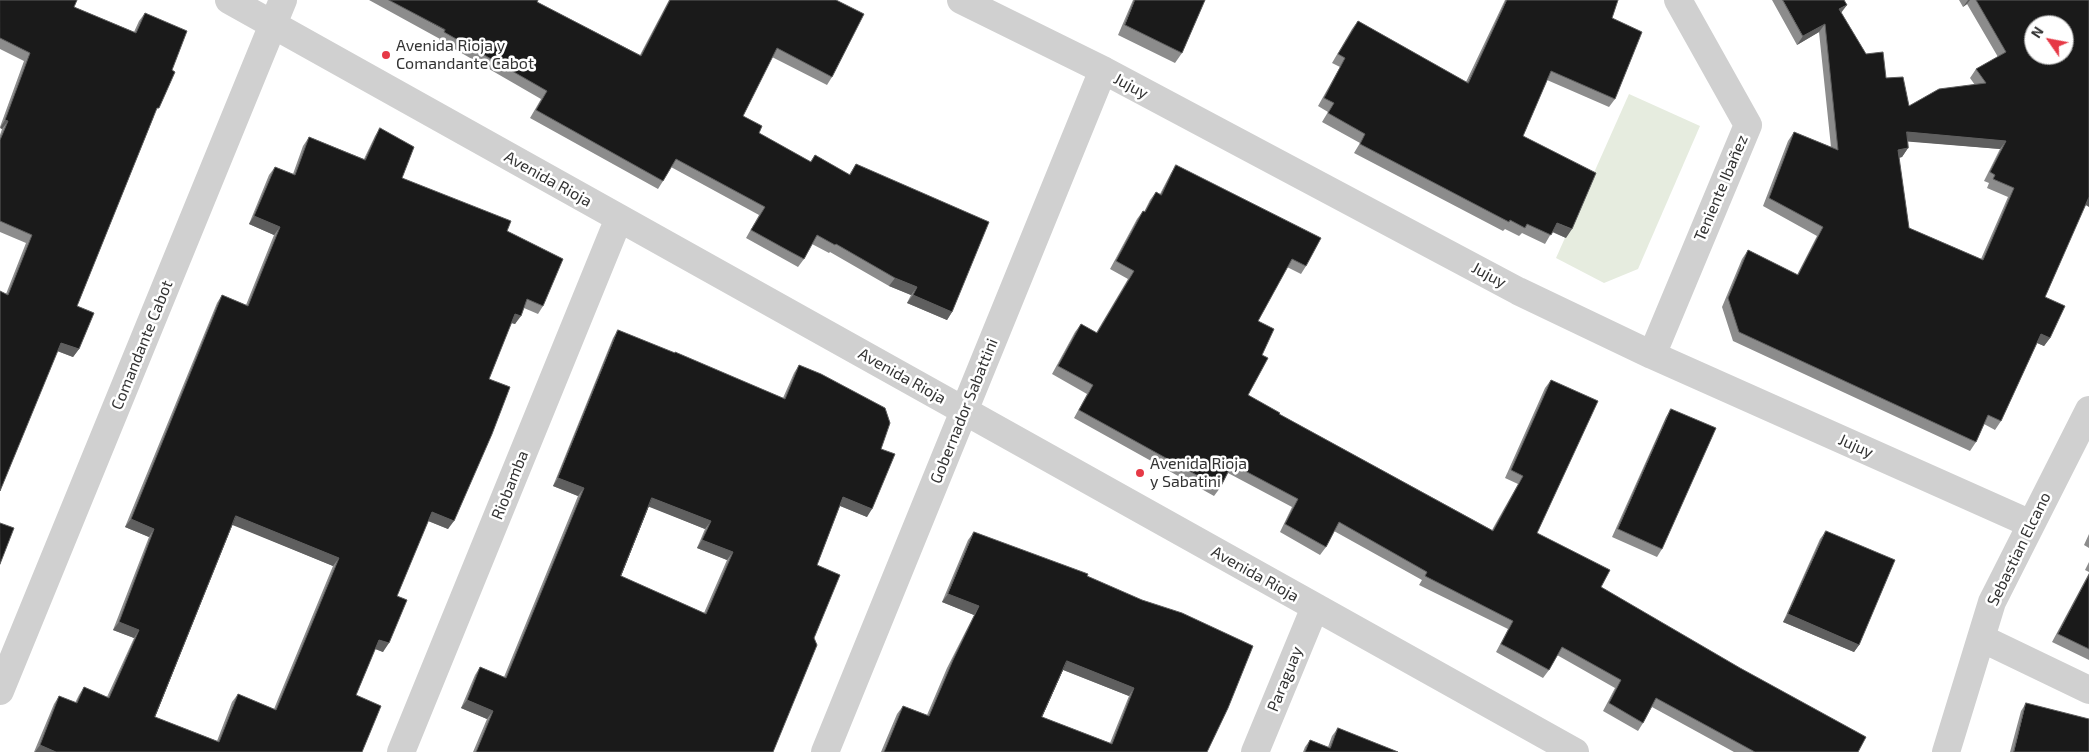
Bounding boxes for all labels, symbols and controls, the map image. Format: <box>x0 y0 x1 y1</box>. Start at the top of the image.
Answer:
north arrow <box>2024 15 2074 65</box>
text: N <box>2027 23 2047 41</box>
place label: Avenida Rioja y Comandante Cabot <box>396 36 534 74</box>
marker: Avenida Rioja y Comandante Cabot <box>380 49 392 61</box>
street label: Jujuy <box>1111 69 1151 103</box>
street label: Teniente Ibañez <box>1690 132 1752 244</box>
street label: Avenida Rioja <box>501 147 595 211</box>
street label: Jujuy <box>1469 258 1509 292</box>
street label: Comandante Cabot <box>107 277 177 413</box>
street label: Gobernador Sabattini <box>926 336 1002 486</box>
street label: Avenida Rioja <box>855 344 949 408</box>
street label: Jujuy <box>1836 430 1876 462</box>
street label: Riobamba <box>487 448 533 522</box>
place label: Avenida Rioja y Sabatini <box>1150 454 1247 492</box>
marker: Avenida Rioja y Sabatini <box>1134 467 1146 479</box>
street label: Sebastian Elcano <box>1983 489 2055 609</box>
street label: Avenida Rioja <box>1208 542 1302 606</box>
street label: Paraguay <box>1263 644 1307 714</box>

